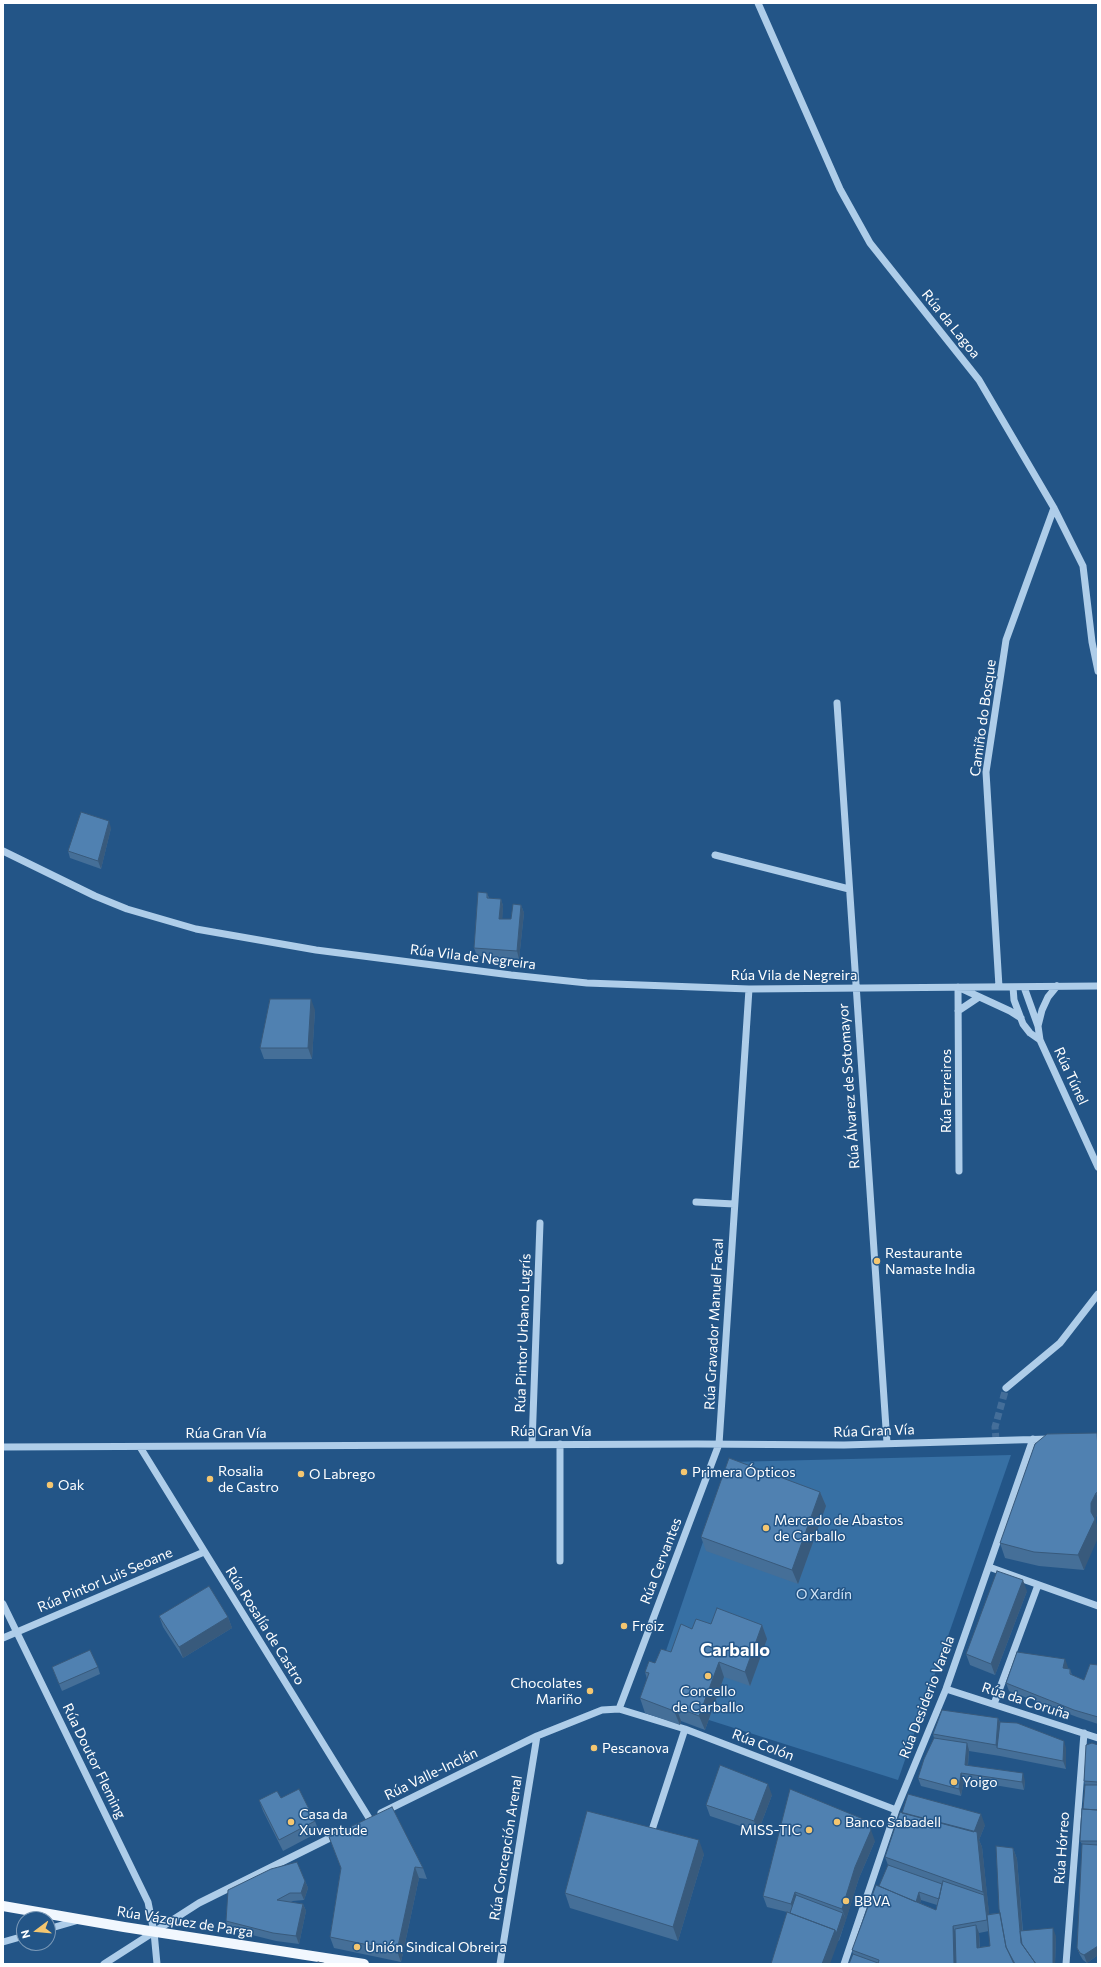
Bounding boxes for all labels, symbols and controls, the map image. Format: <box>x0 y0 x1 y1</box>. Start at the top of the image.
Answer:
street label: Rúa da Lagoa <box>918 286 984 362</box>
street label: Camiño do Bosque <box>966 658 1000 778</box>
street label: Rúa Vila de Negreira <box>409 941 537 973</box>
street label: Rúa Vila de Negreira <box>731 967 857 983</box>
street label: Rúa Álvarez de Sotomayor <box>835 1003 863 1169</box>
street label: Rúa Túnel <box>1050 1044 1092 1108</box>
street label: Rúa Ferreiros <box>938 1049 954 1133</box>
street label: Rúa Gravador Manuel Facal <box>701 1238 727 1410</box>
place label: Restaurante Namaste India <box>885 1245 975 1278</box>
street label: Rúa Pintor Urbano Lugrís <box>512 1253 534 1413</box>
marker: Restaurante Namaste India <box>872 1256 882 1266</box>
street label: Rúa Gran Vía <box>833 1421 915 1441</box>
street label: Rúa Gran Vía <box>510 1423 592 1439</box>
street label: Rúa Gran Vía <box>185 1425 267 1441</box>
place label: Rosalia de Castro <box>218 1463 279 1496</box>
place label: Primera Ópticos <box>692 1464 796 1480</box>
place label: O Labrego <box>309 1466 375 1482</box>
marker: Primera Ópticos <box>679 1467 689 1477</box>
marker: O Labrego <box>296 1469 306 1479</box>
marker: Rosalia de Castro <box>205 1474 215 1484</box>
place label: Oak <box>58 1477 84 1493</box>
marker: Oak <box>45 1480 55 1490</box>
place label: Mercado de Abastos de Carballo <box>774 1512 903 1544</box>
street label: Rúa Cervantes <box>637 1515 685 1607</box>
marker: Mercado de Abastos de Carballo <box>761 1523 771 1533</box>
street label: Rúa Pintor Luis Seoane <box>35 1544 175 1616</box>
street label: Rúa Rosalía de Castro <box>222 1564 308 1688</box>
park label: O Xardín <box>796 1586 852 1602</box>
place label: Froiz <box>632 1618 664 1634</box>
marker: Froiz <box>619 1621 629 1631</box>
street label: Rúa Desiderio Varela <box>896 1633 958 1761</box>
district label: Carballo <box>700 1639 770 1661</box>
marker: Concello de Carballo <box>703 1671 713 1681</box>
place label: Chocolates Mariño <box>510 1675 582 1708</box>
street label: Rúa da Coruña <box>980 1679 1072 1723</box>
place label: Concello de Carballo <box>672 1683 744 1716</box>
marker: Chocolates Mariño <box>585 1686 595 1696</box>
street label: Rúa Doutor Fleming <box>59 1701 129 1821</box>
street label: Rúa Colón <box>730 1726 796 1764</box>
place label: Pescanova <box>602 1740 669 1756</box>
marker: Pescanova <box>589 1743 599 1753</box>
street label: Rúa Valle-Inclán <box>382 1744 480 1804</box>
street label: Rúa Concepción Arenal <box>486 1774 526 1922</box>
place label: Yoigo <box>962 1774 998 1790</box>
marker: Yoigo <box>949 1777 959 1787</box>
place label: Casa da Xuventude <box>299 1806 368 1838</box>
street label: Rúa Hórreo <box>1051 1811 1073 1885</box>
place label: Banco Sabadell <box>845 1814 941 1830</box>
marker: Casa da Xuventude <box>286 1817 296 1827</box>
marker: Banco Sabadell <box>832 1817 842 1827</box>
place label: MISS-TIC <box>740 1822 801 1838</box>
marker: MISS-TIC <box>804 1825 814 1835</box>
place label: BBVA <box>854 1893 890 1909</box>
marker: BBVA <box>841 1896 851 1906</box>
street label: Rúa Vázquez de Parga <box>116 1903 254 1941</box>
north arrow <box>16 1911 56 1951</box>
text: N <box>18 1928 32 1940</box>
place label: Unión Sindical Obreira <box>365 1939 507 1955</box>
marker: Unión Sindical Obreira <box>352 1942 362 1952</box>

